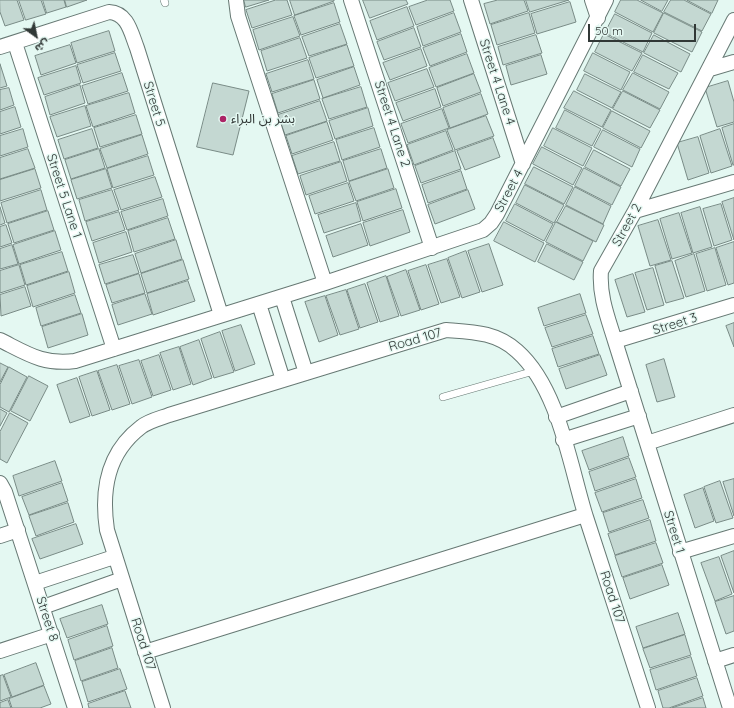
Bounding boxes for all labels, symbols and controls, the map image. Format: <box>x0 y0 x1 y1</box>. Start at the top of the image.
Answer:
north arrow <box>16 16 56 56</box>
scale bar <box>590 16 698 42</box>
text: 50 m <box>595 23 623 38</box>
text: ش <box>32 36 53 56</box>
street label: Street 4 Lane 4 <box>476 37 518 127</box>
street label: Street 4 Lane 2 <box>371 79 413 169</box>
street label: Street 5 <box>140 80 168 128</box>
place label: بشر بن البراء <box>231 111 295 127</box>
marker: بشر بن البراء <box>218 114 228 124</box>
street label: Street 5 Lane 1 <box>43 152 85 240</box>
street label: Street 4 <box>491 167 527 215</box>
street label: Street 2 <box>609 201 645 249</box>
street label: Street 3 <box>651 310 699 338</box>
street label: Road 107 <box>387 325 443 355</box>
street label: Street 1 <box>660 509 688 555</box>
street label: Road 107 <box>596 569 628 625</box>
street label: Street 8 <box>32 595 62 643</box>
street label: Road 107 <box>127 616 159 672</box>

